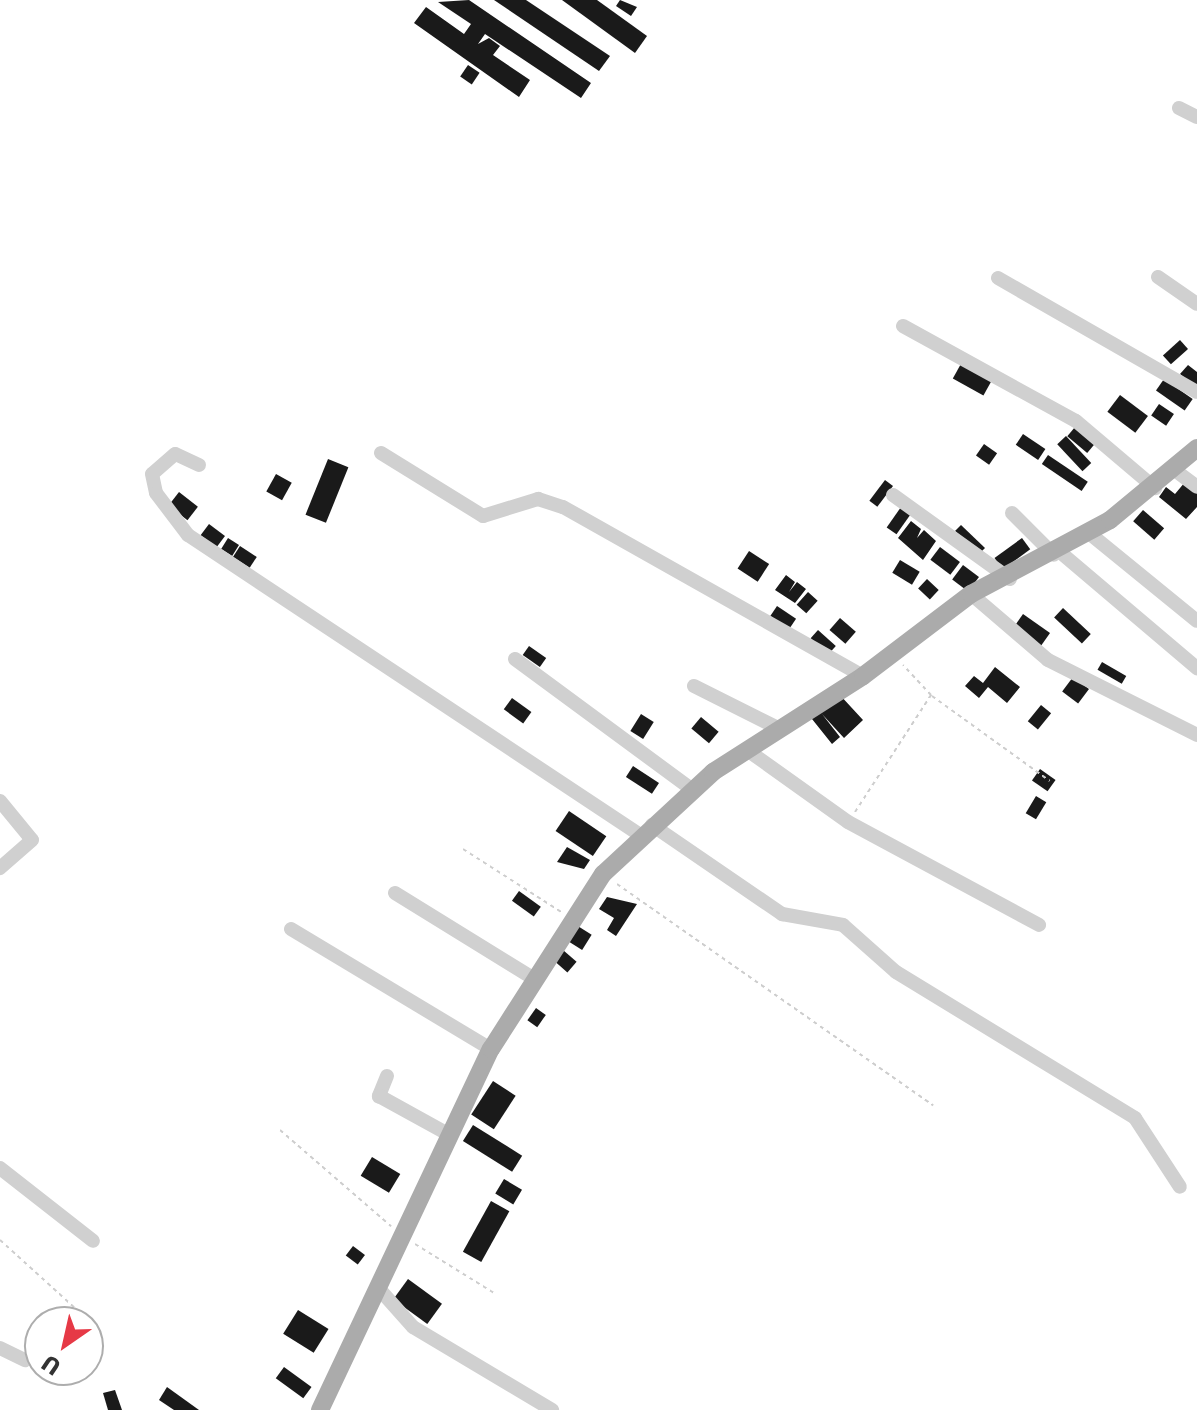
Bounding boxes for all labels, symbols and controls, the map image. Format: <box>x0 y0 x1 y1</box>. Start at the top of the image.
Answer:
north arrow <box>24 1306 104 1386</box>
text: U <box>37 1349 66 1380</box>

